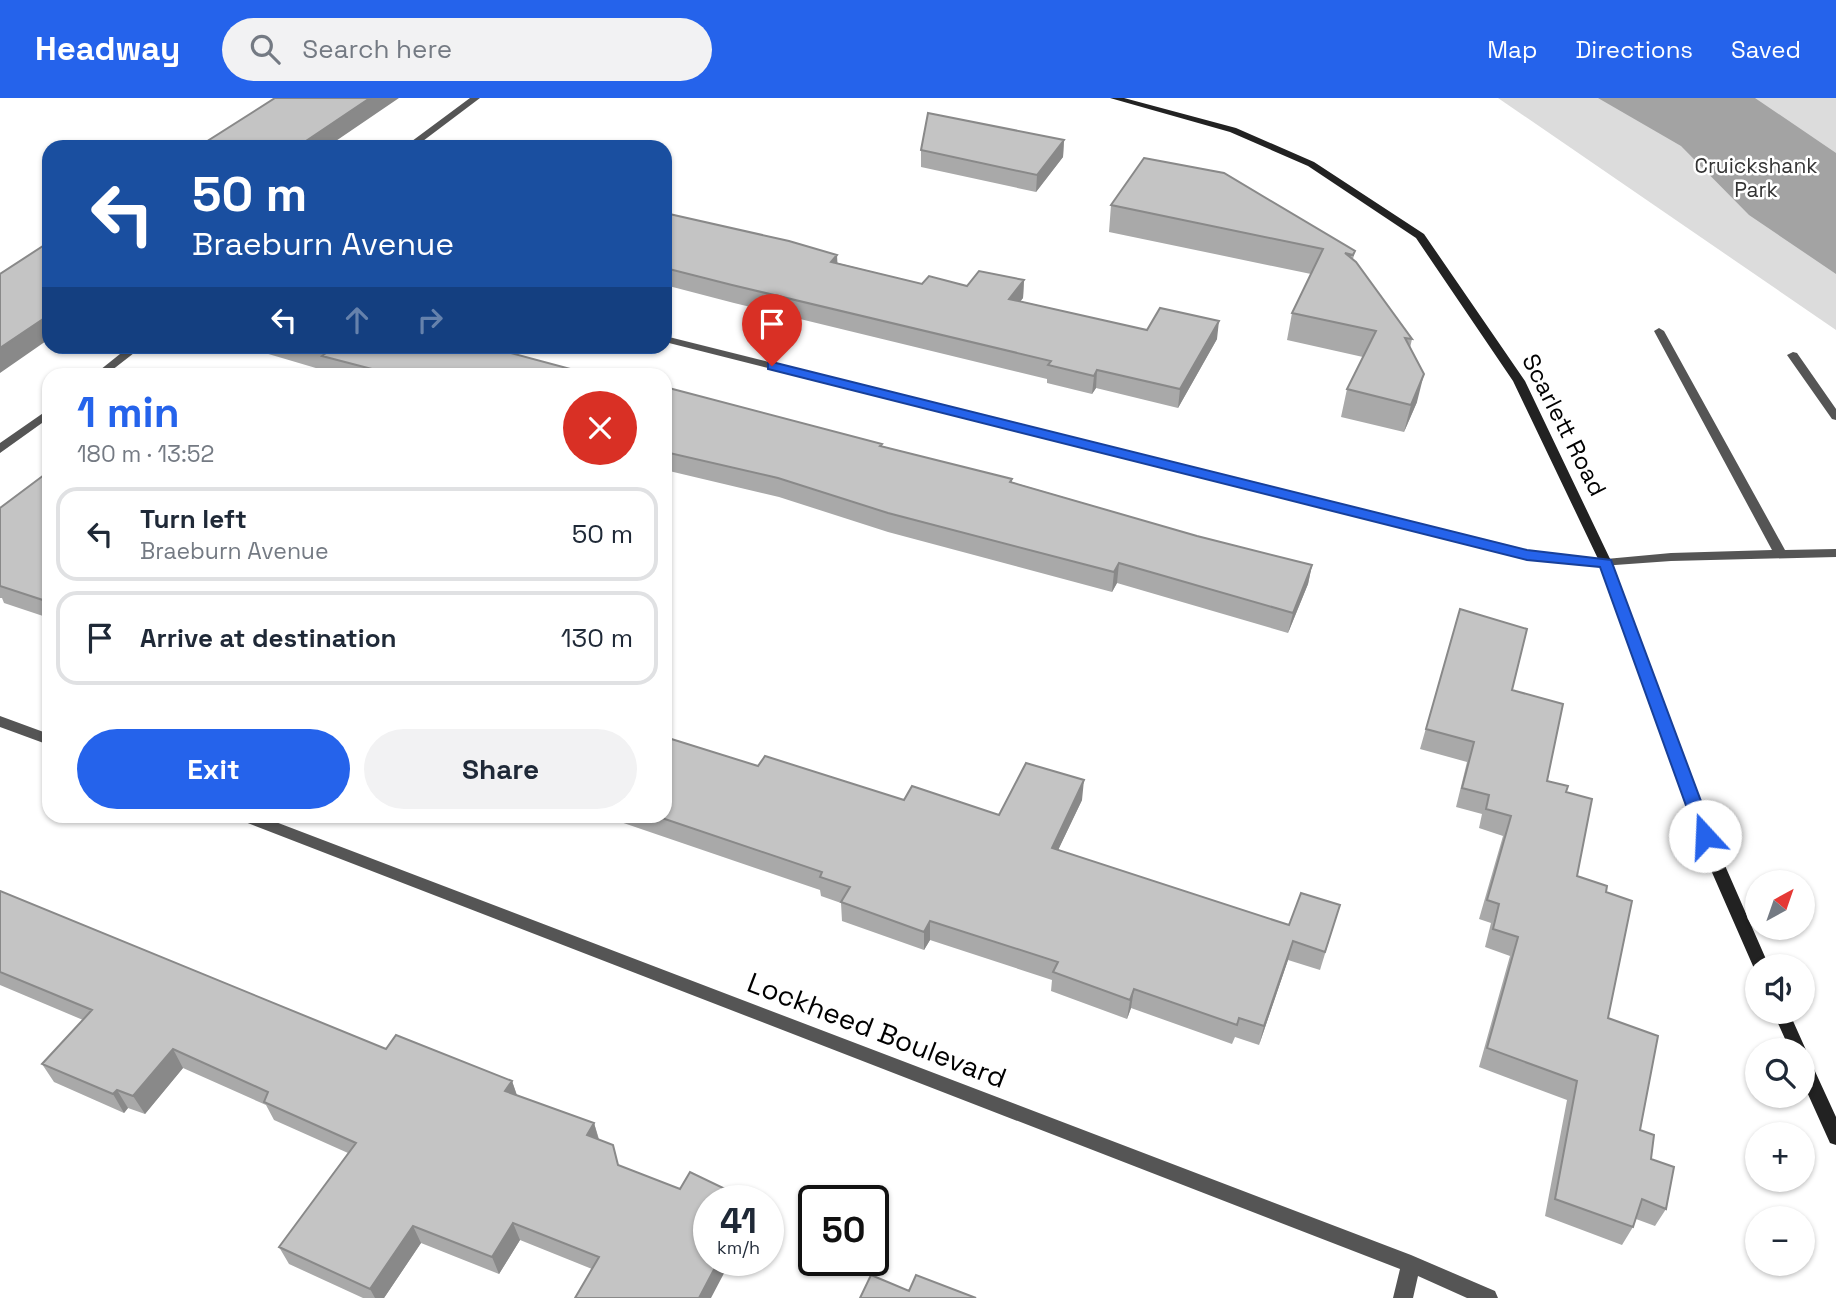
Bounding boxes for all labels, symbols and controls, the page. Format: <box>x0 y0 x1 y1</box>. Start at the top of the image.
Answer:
search box <box>222 18 712 81</box>
text: Headway <box>35 28 180 70</box>
icon: search <box>246 30 284 68</box>
text: Search here <box>302 32 452 66</box>
text: Map <box>1487 34 1537 65</box>
text: Directions <box>1575 34 1693 65</box>
text: Saved <box>1731 34 1801 65</box>
park label: Cruickshank Park <box>1694 152 1818 203</box>
text: 50 m <box>192 163 307 225</box>
icon: left <box>77 168 168 259</box>
text: Braeburn Avenue <box>192 224 454 264</box>
pin <box>742 294 802 366</box>
icon: left <box>265 301 303 339</box>
icon: ahead <box>338 301 376 339</box>
icon: right <box>411 301 449 339</box>
icon: arrive <box>753 305 791 343</box>
street label: Scarlett Road <box>1515 348 1614 501</box>
text: 1 min <box>77 386 180 439</box>
button: close <box>563 391 637 465</box>
text: 180 m · 13:52 <box>77 439 214 469</box>
text: Turn left <box>140 502 247 536</box>
icon: left <box>81 515 119 553</box>
text: 50 m <box>572 517 633 551</box>
text: Braeburn Avenue <box>140 536 329 566</box>
icon: arrive <box>81 619 119 657</box>
text: Arrive at destination <box>140 621 397 655</box>
text: 130 m <box>561 621 633 655</box>
button: Exit <box>77 729 350 809</box>
button: Share <box>364 729 637 809</box>
position arrow <box>1668 799 1742 873</box>
north arrow <box>1745 870 1815 940</box>
map controls <box>1745 870 1815 1276</box>
button: sound <box>1745 954 1815 1024</box>
street label: Lockheed Boulevard <box>742 964 1012 1096</box>
button: search <box>1745 1038 1815 1108</box>
button: + <box>1745 1122 1815 1192</box>
speed limit sign: 50 <box>798 1185 889 1276</box>
text: 41 <box>720 1199 757 1243</box>
button: − <box>1745 1206 1815 1276</box>
text: km/h <box>717 1236 760 1259</box>

